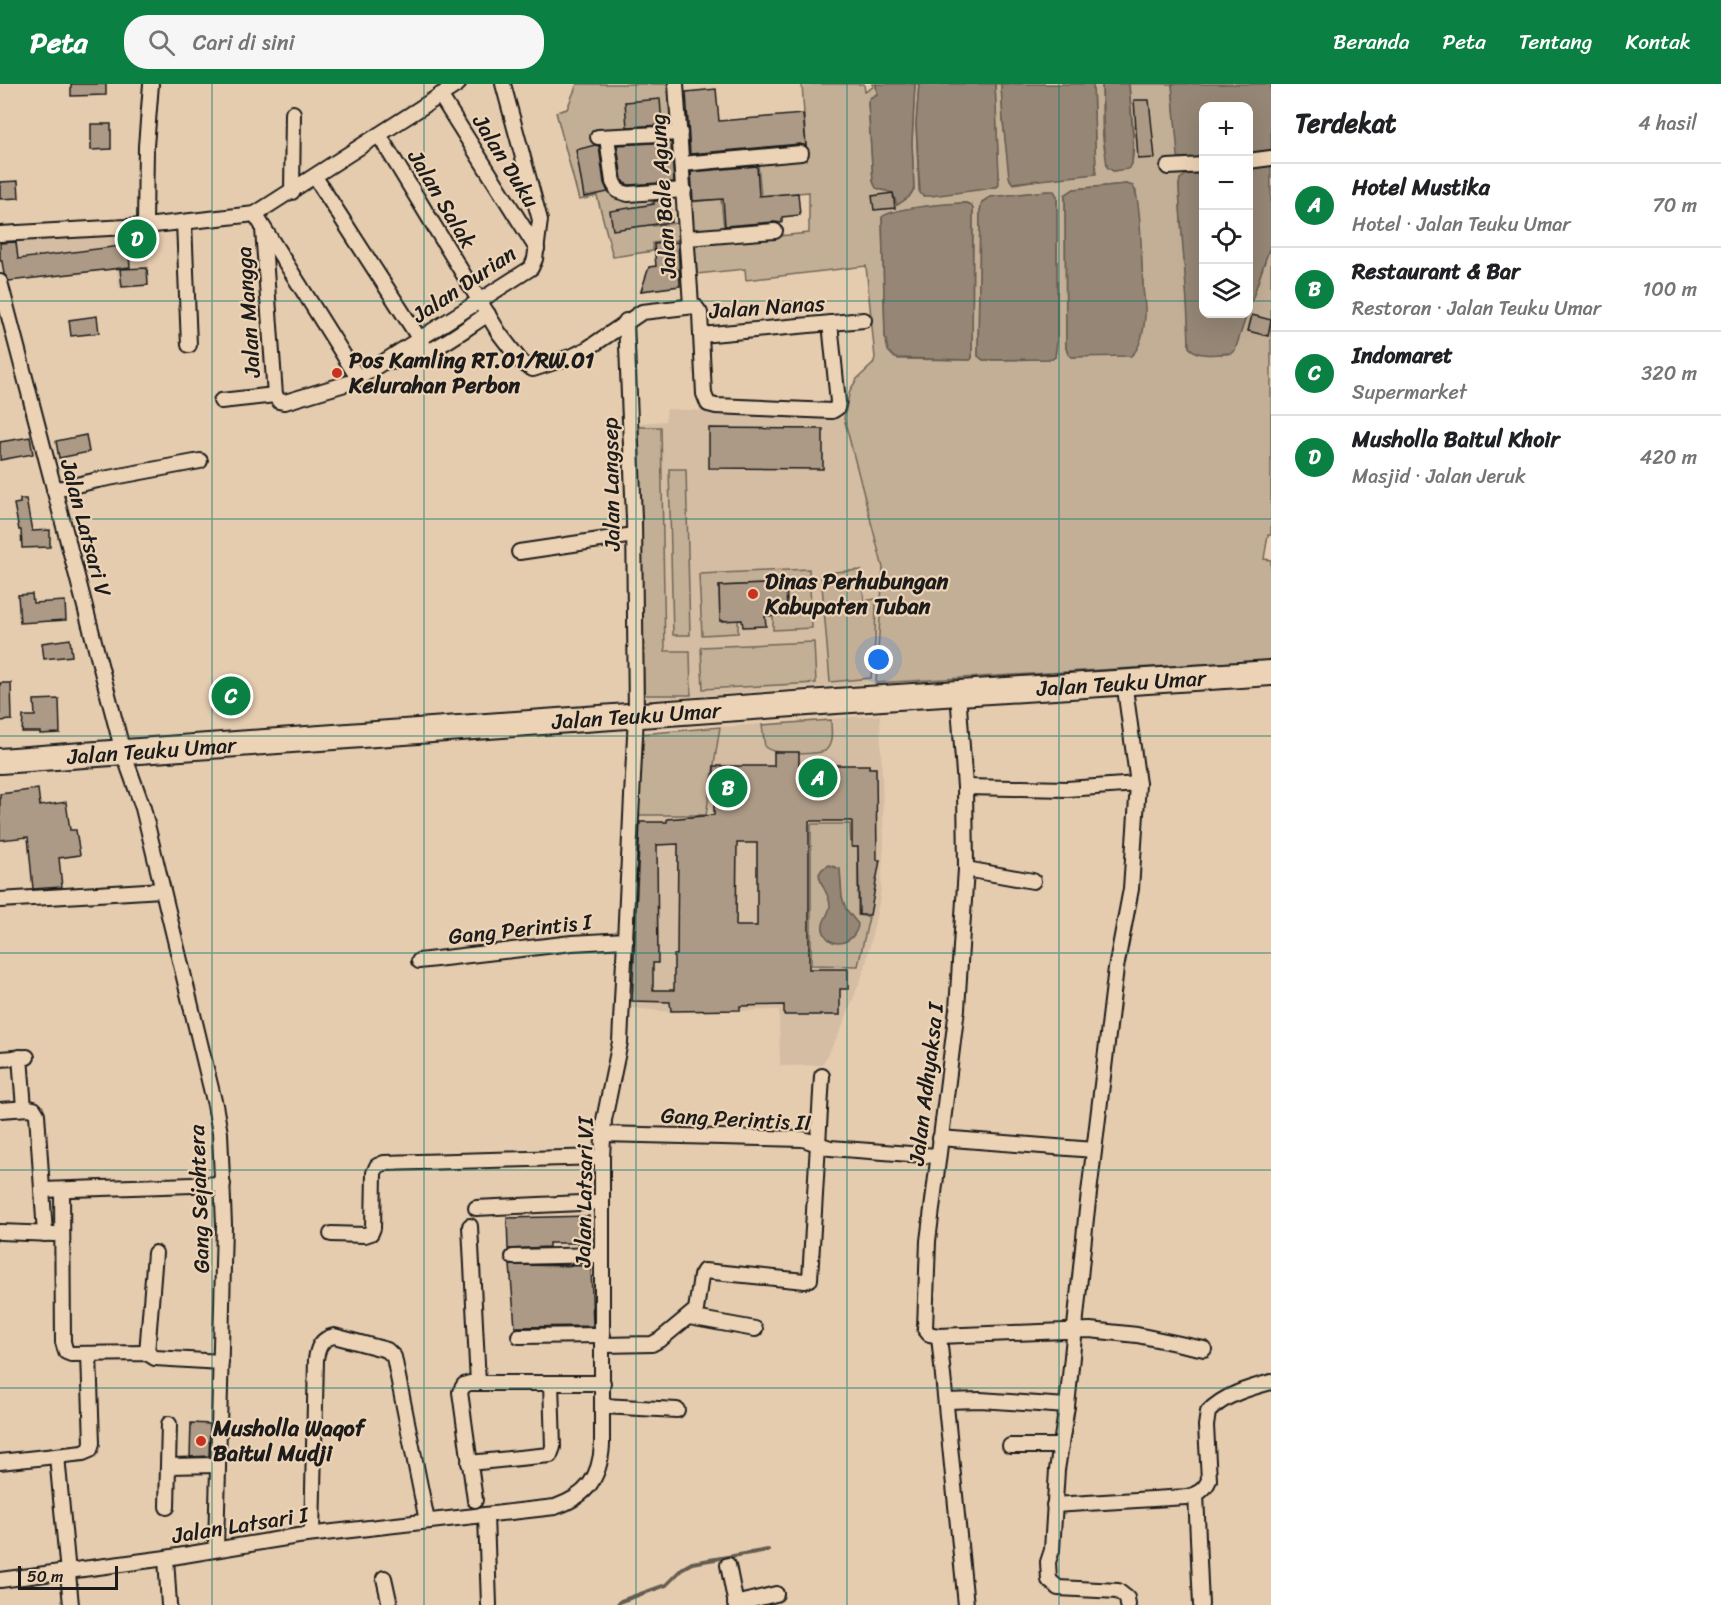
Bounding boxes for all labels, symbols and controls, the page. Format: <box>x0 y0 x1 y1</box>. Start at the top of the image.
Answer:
search box <box>124 15 544 69</box>
text: Peta <box>30 18 88 67</box>
text: Cari di sini <box>193 23 295 62</box>
text: Beranda <box>1333 23 1409 61</box>
text: Peta <box>1442 23 1486 61</box>
text: Tentang <box>1519 23 1592 61</box>
text: Kontak <box>1625 23 1691 61</box>
icon: search <box>145 26 178 59</box>
text: Terdekat <box>1295 100 1396 146</box>
map controls <box>1199 102 1253 318</box>
button: + <box>1199 102 1253 156</box>
street label: Jalan Duku <box>461 105 550 216</box>
text: 4 hasil <box>1638 106 1697 141</box>
street label: Jalan Bale Agung <box>638 112 688 281</box>
street label: Jalan Salak <box>396 141 487 257</box>
button: − <box>1199 156 1253 210</box>
text: Hotel Mustika <box>1352 168 1490 207</box>
text: A <box>1308 188 1321 223</box>
text: 70 m <box>1652 188 1697 223</box>
text: Hotel · Jalan Teuku Umar <box>1352 207 1571 242</box>
button: locate <box>1199 210 1253 264</box>
pin: D <box>118 216 156 262</box>
street label: Jalan Durian <box>403 234 524 334</box>
street label: Jalan Mangga <box>224 245 272 380</box>
text: Restaurant & Bar <box>1352 252 1520 291</box>
button: layers <box>1199 264 1253 318</box>
text: B <box>1308 272 1321 307</box>
text: 100 m <box>1643 272 1697 307</box>
street label: Jalan Nanas <box>707 283 827 331</box>
text: Restoran · Jalan Teuku Umar <box>1352 291 1601 326</box>
text: Indomaret <box>1352 336 1453 375</box>
place label: Pos Kamling RT.01/RW.01 Kelurahan Perbon <box>348 341 595 405</box>
text: C <box>1308 356 1321 391</box>
text: 320 m <box>1641 356 1697 391</box>
marker: Pos Kamling RT.01/RW.01 Kelurahan Perbon <box>330 366 344 380</box>
text: Supermarket <box>1352 375 1467 410</box>
street label: Jalan Langsep <box>590 417 632 552</box>
text: Musholla Baitul Khoir <box>1352 420 1559 459</box>
text: D <box>1309 440 1320 475</box>
text: 420 m <box>1640 440 1697 475</box>
street label: Jalan Latsari V <box>49 454 123 602</box>
text: Masjid · Jalan Jeruk <box>1352 459 1526 494</box>
place label: Dinas Perhubungan Kabupaten Tuban <box>764 562 948 626</box>
marker: Dinas Perhubungan Kabupaten Tuban <box>746 587 760 601</box>
your location <box>864 645 893 674</box>
street label: Jalan Teuku Umar <box>1035 658 1209 708</box>
pin: C <box>212 674 250 718</box>
street label: Jalan Teuku Umar <box>550 690 724 741</box>
street label: Jalan Teuku Umar <box>65 724 239 776</box>
pin: A <box>798 756 838 800</box>
pin: B <box>708 766 748 810</box>
street label: Gang Perintis I <box>446 902 595 956</box>
street label: Jalan Adhyaksa I <box>897 999 955 1169</box>
street label: Gang Perintis II <box>660 1096 812 1142</box>
street label: Jalan Latsari VI <box>563 1115 605 1268</box>
street label: Gang Sejahtera <box>177 1123 221 1274</box>
place label: Musholla Waqof Baitul Mudji <box>212 1409 367 1473</box>
marker: Musholla Waqof Baitul Mudji <box>194 1434 208 1448</box>
street label: Jalan Latsari I <box>168 1495 312 1555</box>
text: 50 m <box>27 1562 63 1591</box>
scale bar <box>18 1563 118 1590</box>

